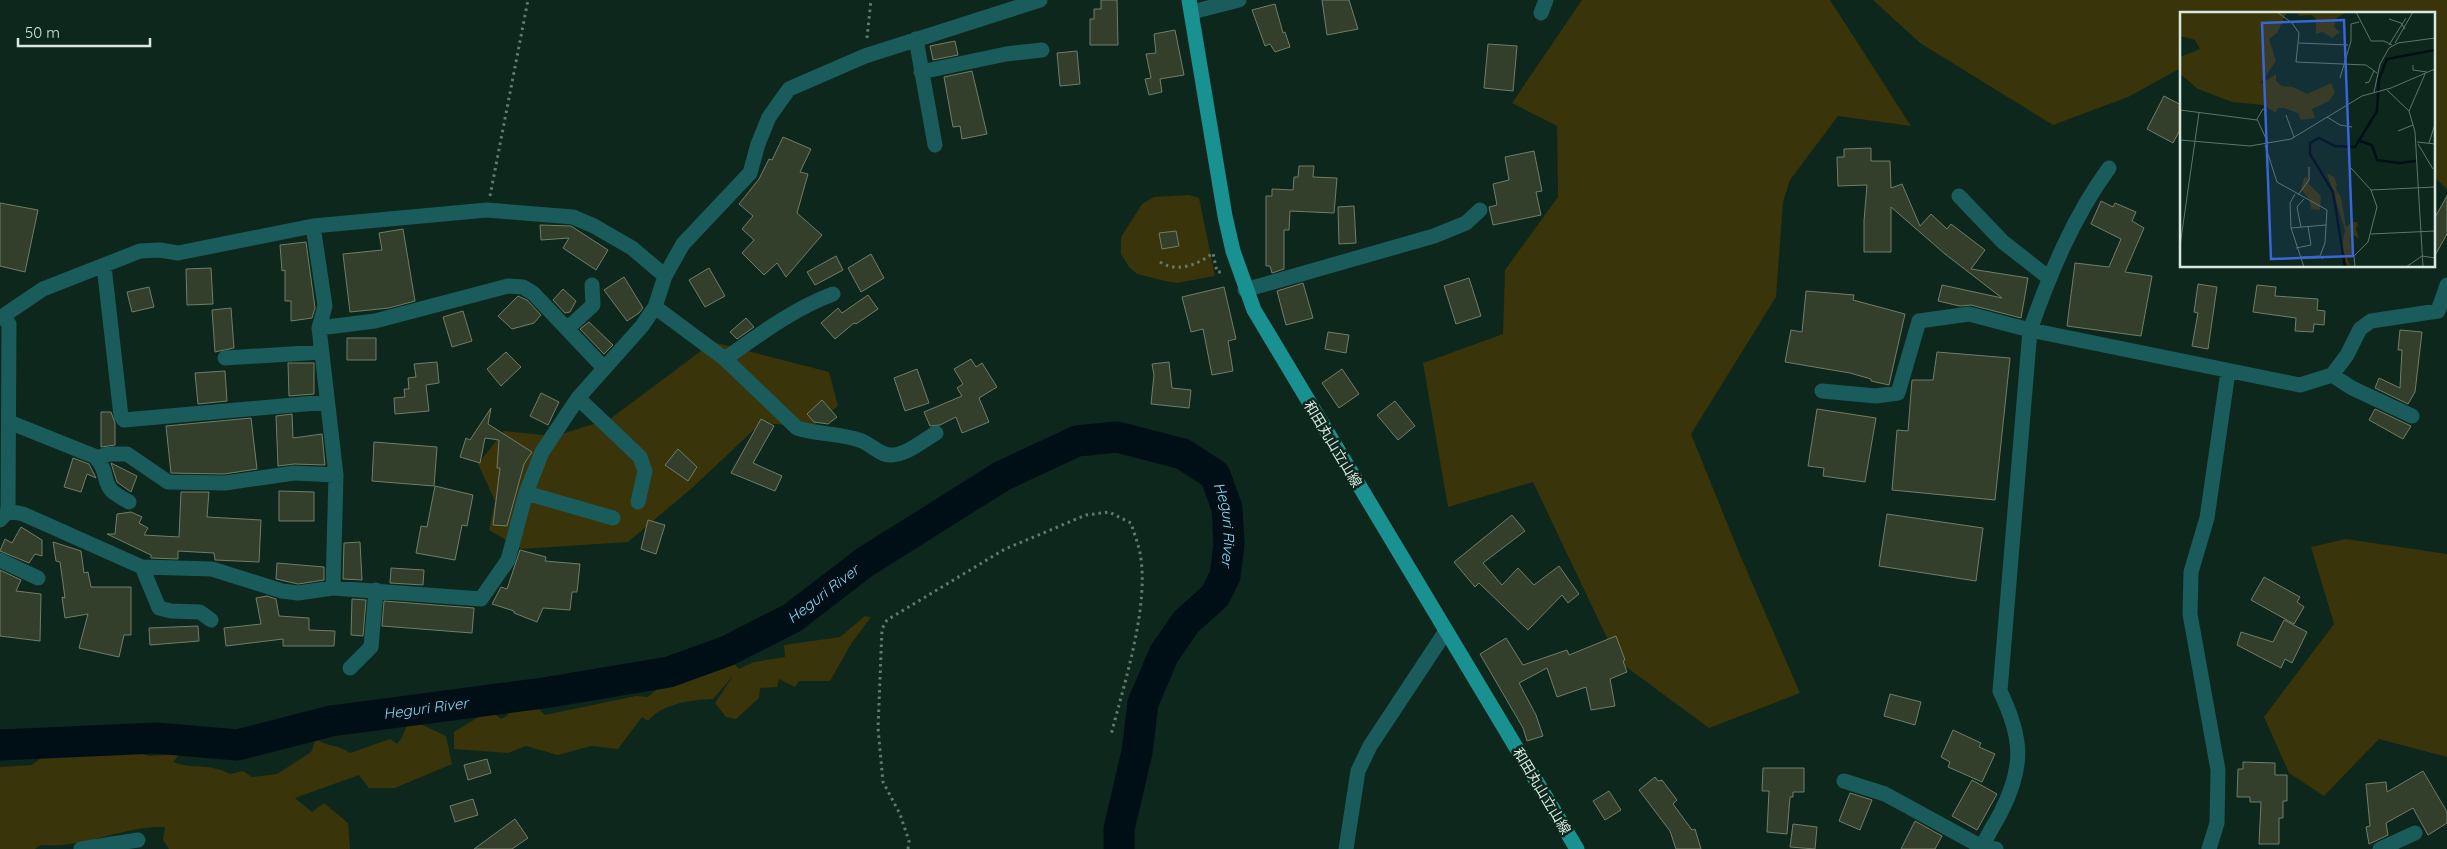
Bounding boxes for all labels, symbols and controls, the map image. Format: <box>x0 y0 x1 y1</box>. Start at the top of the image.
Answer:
inset map <box>2180 12 2434 268</box>
scale bar <box>18 15 150 47</box>
text: 50 m <box>25 23 60 42</box>
street label: 和田丸山立山線 <box>1300 397 1366 491</box>
water label: Heguri River <box>1209 480 1239 570</box>
water label: Heguri River <box>783 559 864 627</box>
water label: Heguri River <box>382 693 471 723</box>
street label: 和田丸山立山線 <box>1509 744 1575 838</box>

